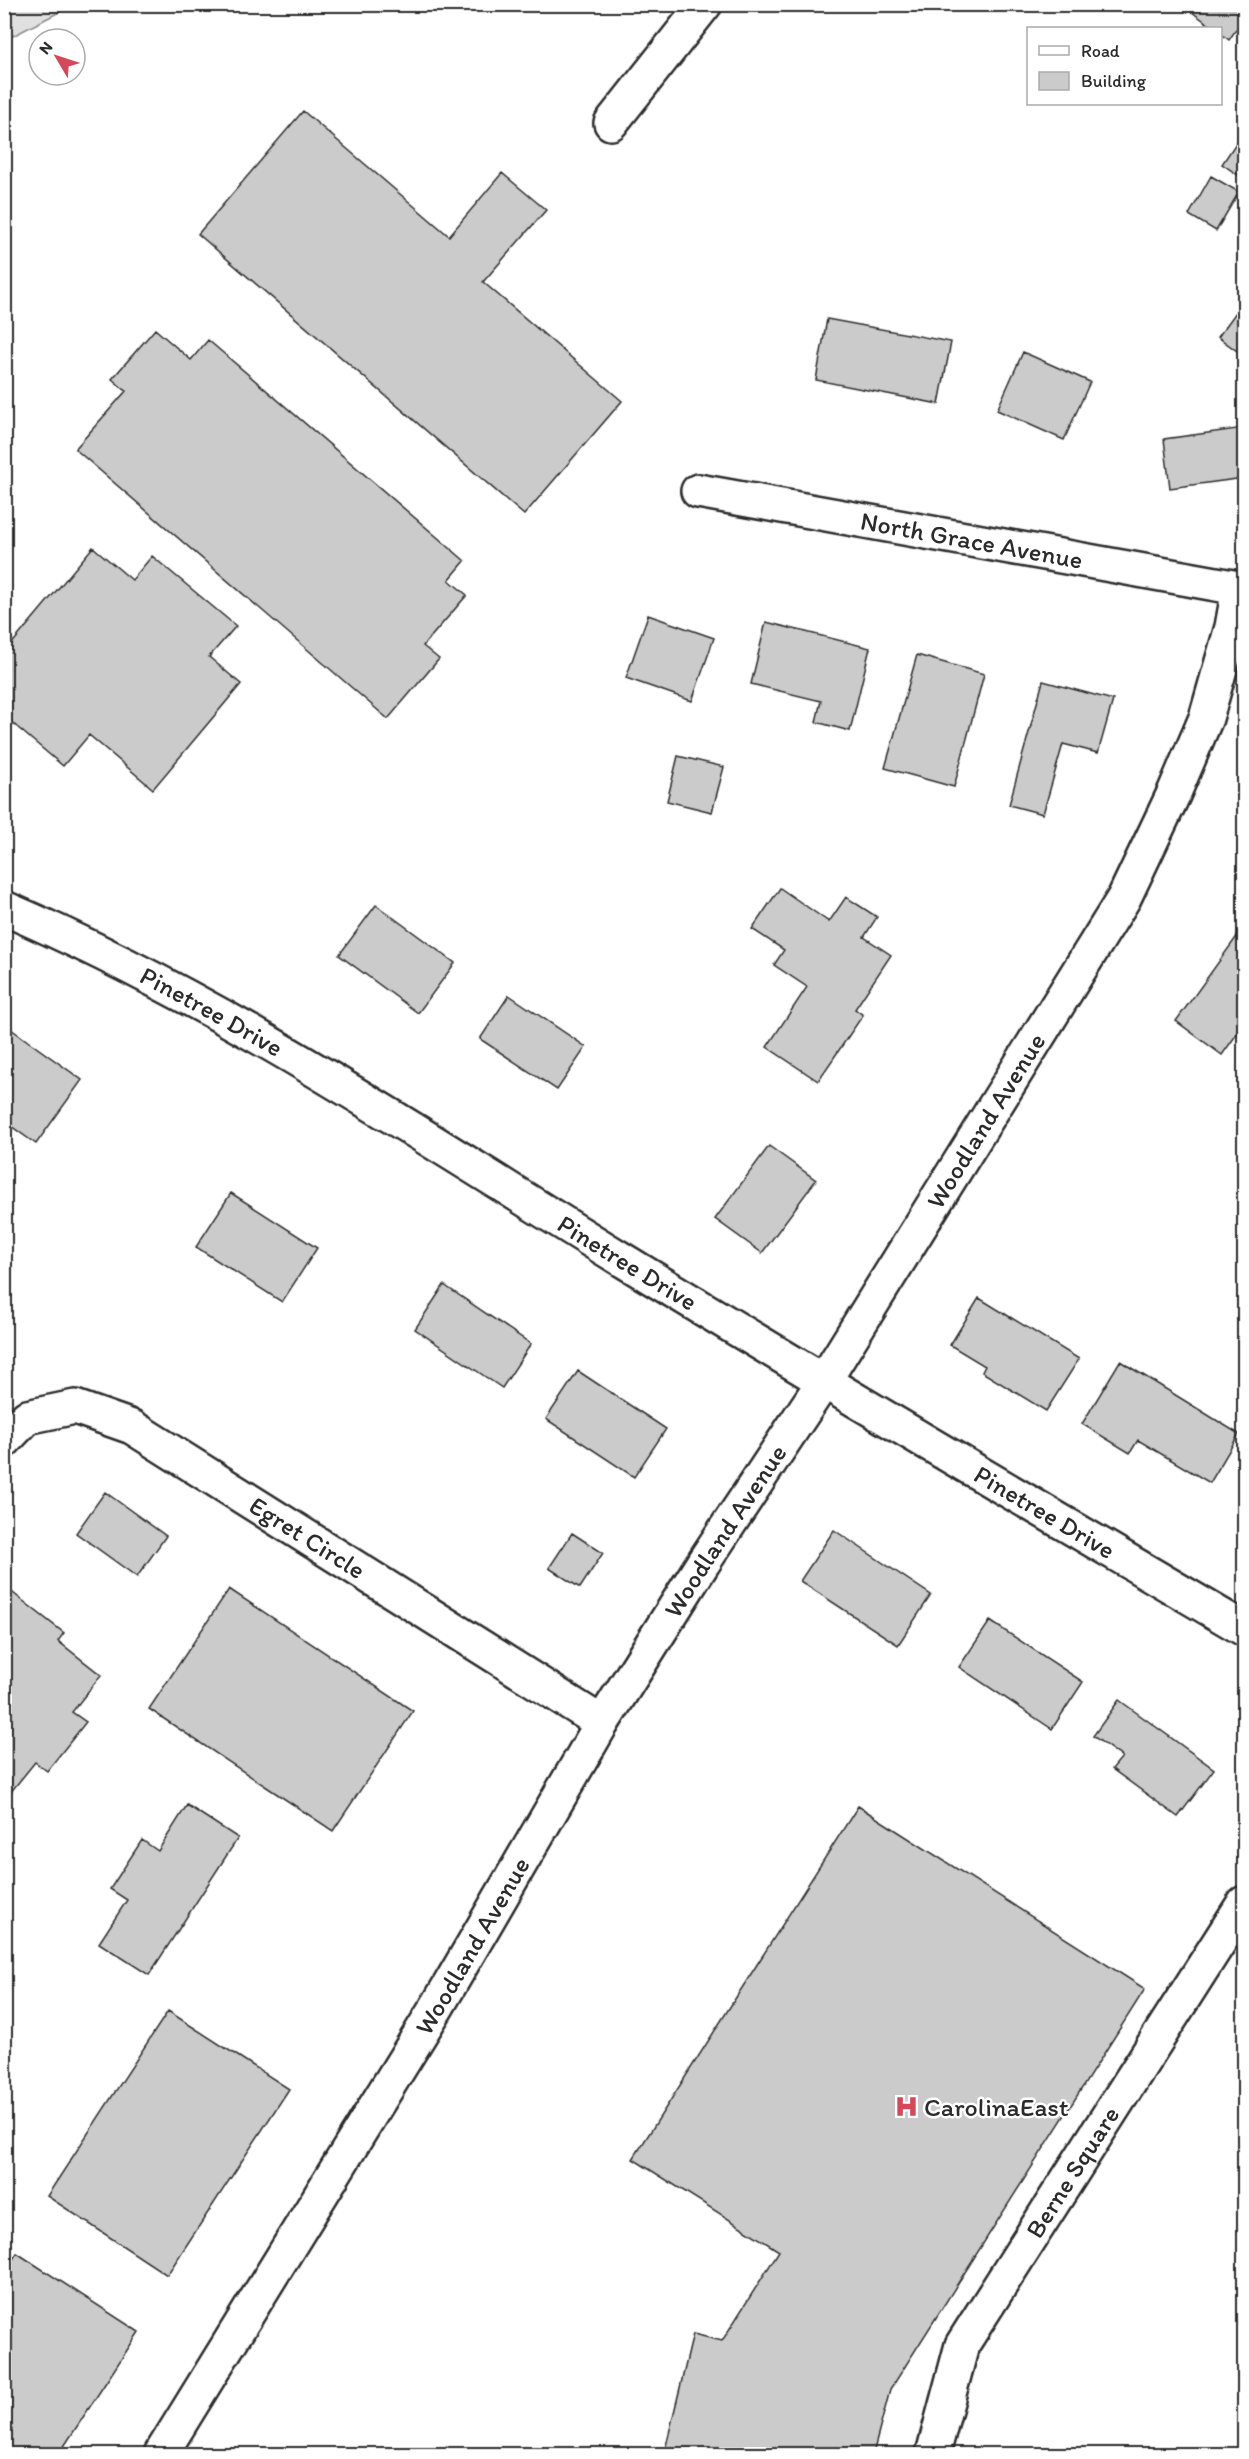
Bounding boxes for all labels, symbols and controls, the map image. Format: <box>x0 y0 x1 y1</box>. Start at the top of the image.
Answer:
north arrow <box>27 27 87 87</box>
legend <box>1027 27 1222 105</box>
text: N <box>35 38 57 58</box>
text: Road <box>1081 40 1120 62</box>
text: Building <box>1081 70 1147 92</box>
street label: North Grace Avenue <box>858 504 1085 576</box>
street label: Pinetree Drive <box>135 959 289 1064</box>
street label: Woodland Avenue <box>919 1027 1052 1214</box>
street label: Pinetree Drive <box>552 1208 703 1318</box>
street label: Woodland Avenue <box>657 1438 793 1623</box>
street label: Pinetree Drive <box>968 1458 1121 1566</box>
street label: Egret Circle <box>243 1489 371 1586</box>
street label: Woodland Avenue <box>408 1851 537 2041</box>
place label: CarolinaEast <box>924 2091 1069 2123</box>
hospital icon: CarolinaEast <box>893 2094 919 2120</box>
street label: Berne Square <box>1018 2100 1126 2244</box>

